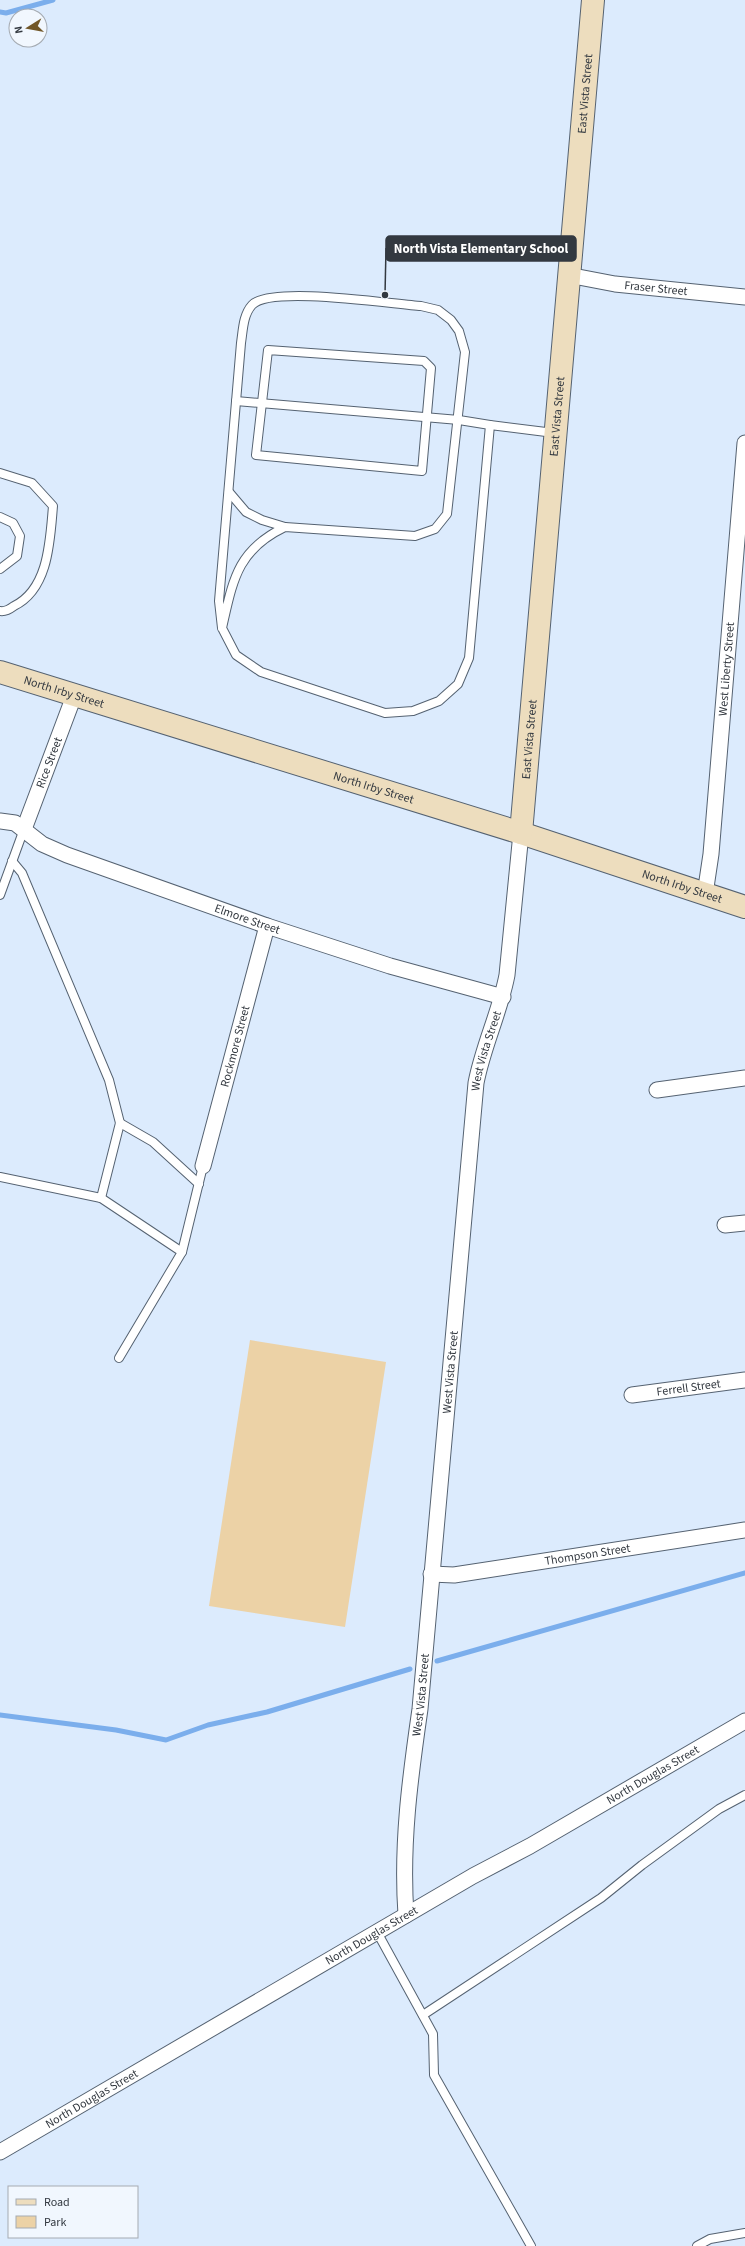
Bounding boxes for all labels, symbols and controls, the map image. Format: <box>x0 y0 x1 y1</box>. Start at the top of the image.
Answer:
north arrow <box>8 8 48 48</box>
text: N <box>11 25 27 35</box>
street label: East Vista Street <box>573 53 597 134</box>
callout: North Vista Elementary School <box>386 236 576 261</box>
text: North Vista Elementary School <box>394 240 569 258</box>
street label: Fraser Street <box>624 276 688 300</box>
street label: East Vista Street <box>545 376 569 457</box>
street label: West Liberty Street <box>714 621 739 717</box>
street label: North Irby Street <box>22 671 106 712</box>
street label: East Vista Street <box>517 699 541 780</box>
street label: Rice Street <box>32 735 66 791</box>
street label: North Irby Street <box>331 767 416 808</box>
street label: North Irby Street <box>640 865 724 907</box>
street label: Elmore Street <box>212 900 282 938</box>
street label: Rockmore Street <box>216 1004 254 1089</box>
street label: West Vista Street <box>467 1008 506 1092</box>
street label: West Vista Street <box>438 1330 462 1414</box>
street label: Ferrell Street <box>655 1375 722 1400</box>
street label: Thompson Street <box>543 1539 632 1569</box>
street label: West Vista Street <box>408 1653 433 1737</box>
street label: North Douglas Street <box>603 1741 702 1808</box>
street label: North Douglas Street <box>322 1902 421 1969</box>
street label: North Douglas Street <box>42 2065 141 2132</box>
legend <box>8 2186 138 2238</box>
text: Road <box>44 2194 70 2211</box>
text: Park <box>44 2214 66 2231</box>

